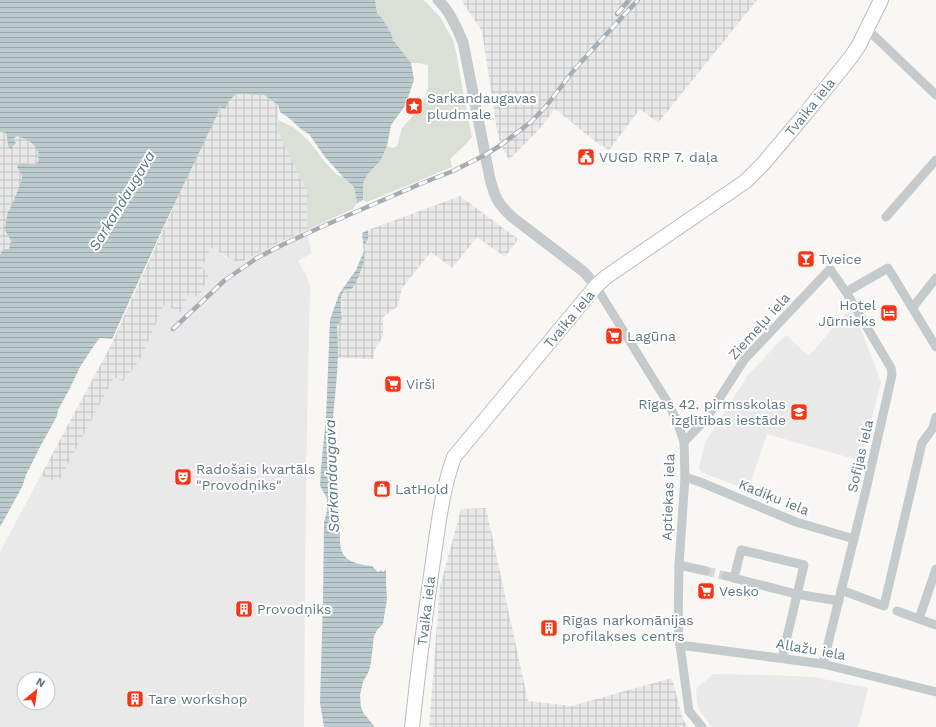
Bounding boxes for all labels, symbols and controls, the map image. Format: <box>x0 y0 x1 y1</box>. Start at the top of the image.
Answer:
street label: Tvaika iela <box>782 75 838 139</box>
place label: Sarkandaugavas pludmale <box>427 90 537 122</box>
place icon: Sarkandaugavas pludmale <box>404 96 424 116</box>
public building icon: VUGD RRP 7. daļa <box>576 147 596 167</box>
water label: Sarkandaugava <box>85 148 159 254</box>
place label: VUGD RRP 7. daļa <box>599 149 718 166</box>
bar icon: Tveice <box>796 249 816 269</box>
place label: Tveice <box>819 251 862 267</box>
street label: Tvaika iela <box>540 287 598 351</box>
street label: Ziemeļu iela <box>725 289 794 363</box>
place label: Hotel Jūrnieks <box>818 297 877 329</box>
hotel icon: Hotel Jūrnieks <box>879 303 899 323</box>
supermarket icon: Lagūna <box>604 326 624 346</box>
place label: Lagūna <box>627 328 676 344</box>
supermarket icon: Virši <box>383 374 403 394</box>
place label: Virši <box>406 376 435 392</box>
place label: Rīgas 42. pirmsskolas izglītības iestāde <box>638 396 786 428</box>
school or university icon: Rīgas 42. pirmsskolas izglītības iestāde <box>789 402 809 422</box>
street label: Sofijas iela <box>844 418 876 494</box>
water label: Sarkandaugava <box>321 419 343 533</box>
street label: Aptiekas iela <box>658 453 678 541</box>
place label: Radošais kvartāls "Provodņiks" <box>196 461 315 494</box>
theatre icon: Radošais kvartāls "Provodņiks" <box>173 467 193 487</box>
street label: Kadiķu iela <box>736 476 812 519</box>
shop icon: LatHold <box>372 479 392 499</box>
place label: LatHold <box>395 481 449 497</box>
street label: Tvaika iela <box>414 575 438 647</box>
supermarket icon: Vesko <box>696 581 716 601</box>
place label: Vesko <box>719 583 759 599</box>
building icon: Provodņiks <box>234 599 254 619</box>
place label: Provodņiks <box>257 601 331 618</box>
place label: Rīgas narkomānijas profilakses centrs <box>562 612 694 644</box>
building icon: Rīgas narkomānijas profilakses centrs <box>539 618 559 638</box>
street label: Allažu iela <box>775 635 847 663</box>
north arrow <box>16 671 56 711</box>
text: N <box>34 675 47 690</box>
building icon: Tare workshop <box>125 689 145 709</box>
place label: Tare workshop <box>148 691 248 707</box>

